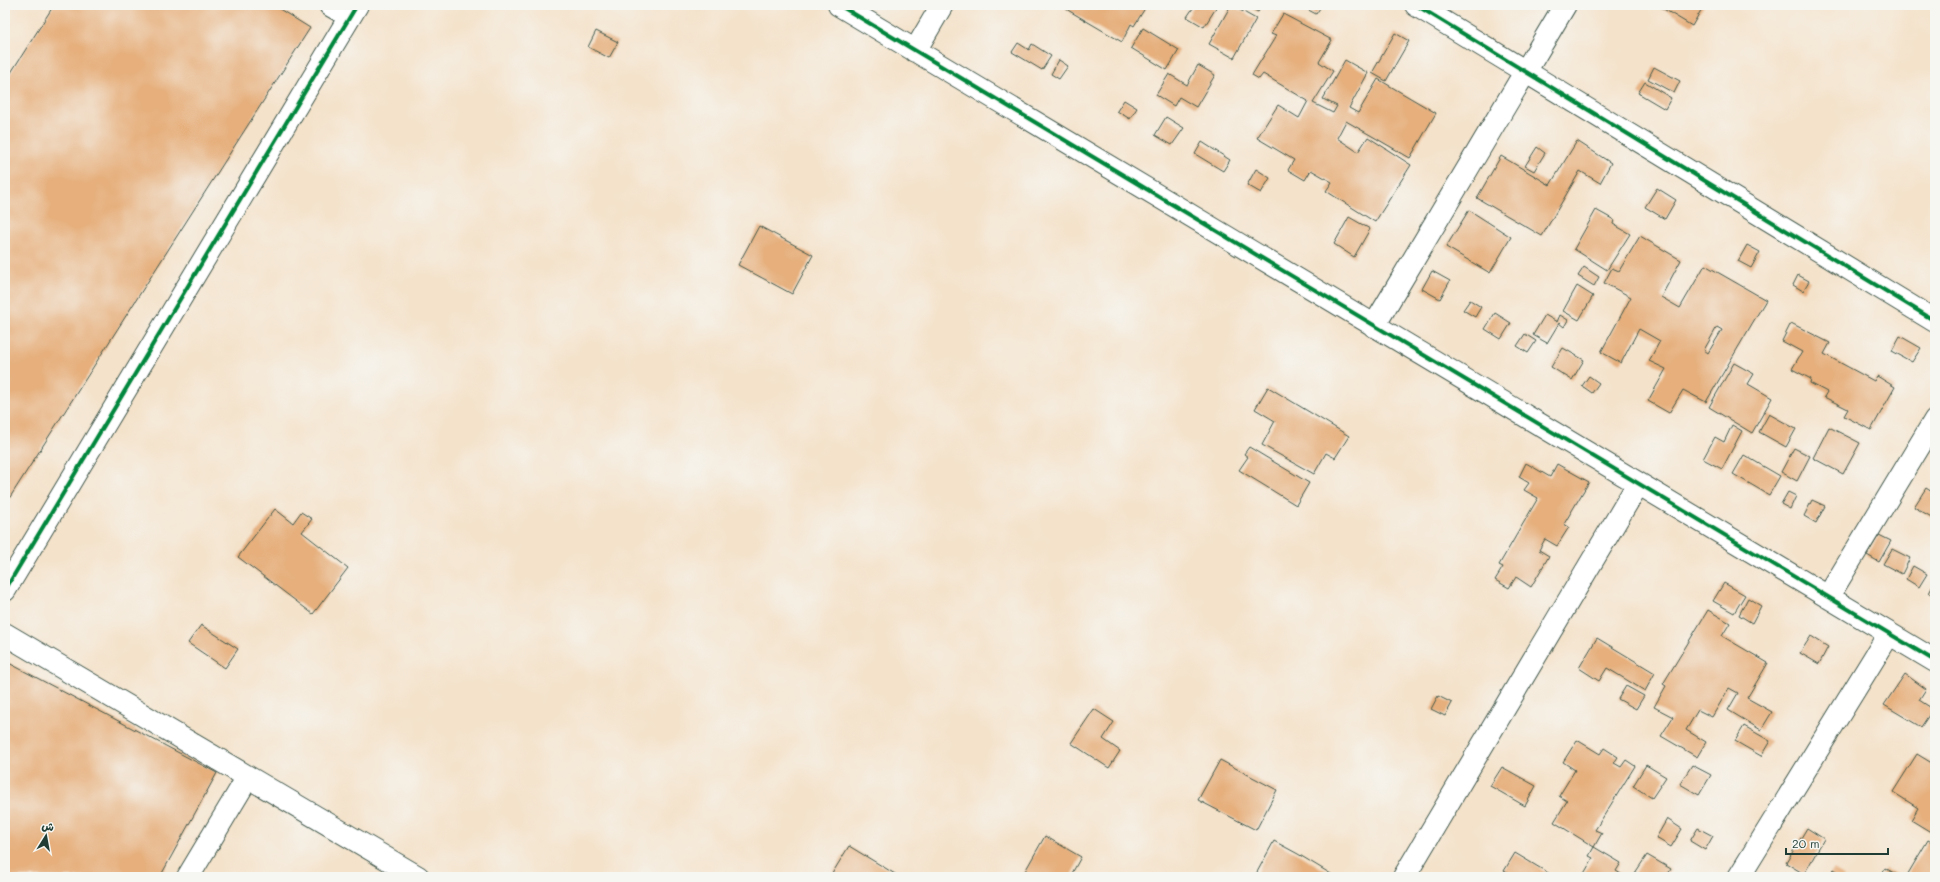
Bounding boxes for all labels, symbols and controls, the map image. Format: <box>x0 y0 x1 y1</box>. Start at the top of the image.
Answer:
north arrow <box>26 816 66 856</box>
text: ش <box>41 817 55 834</box>
scale bar <box>1786 830 1888 856</box>
text: 20 m <box>1792 835 1820 851</box>

